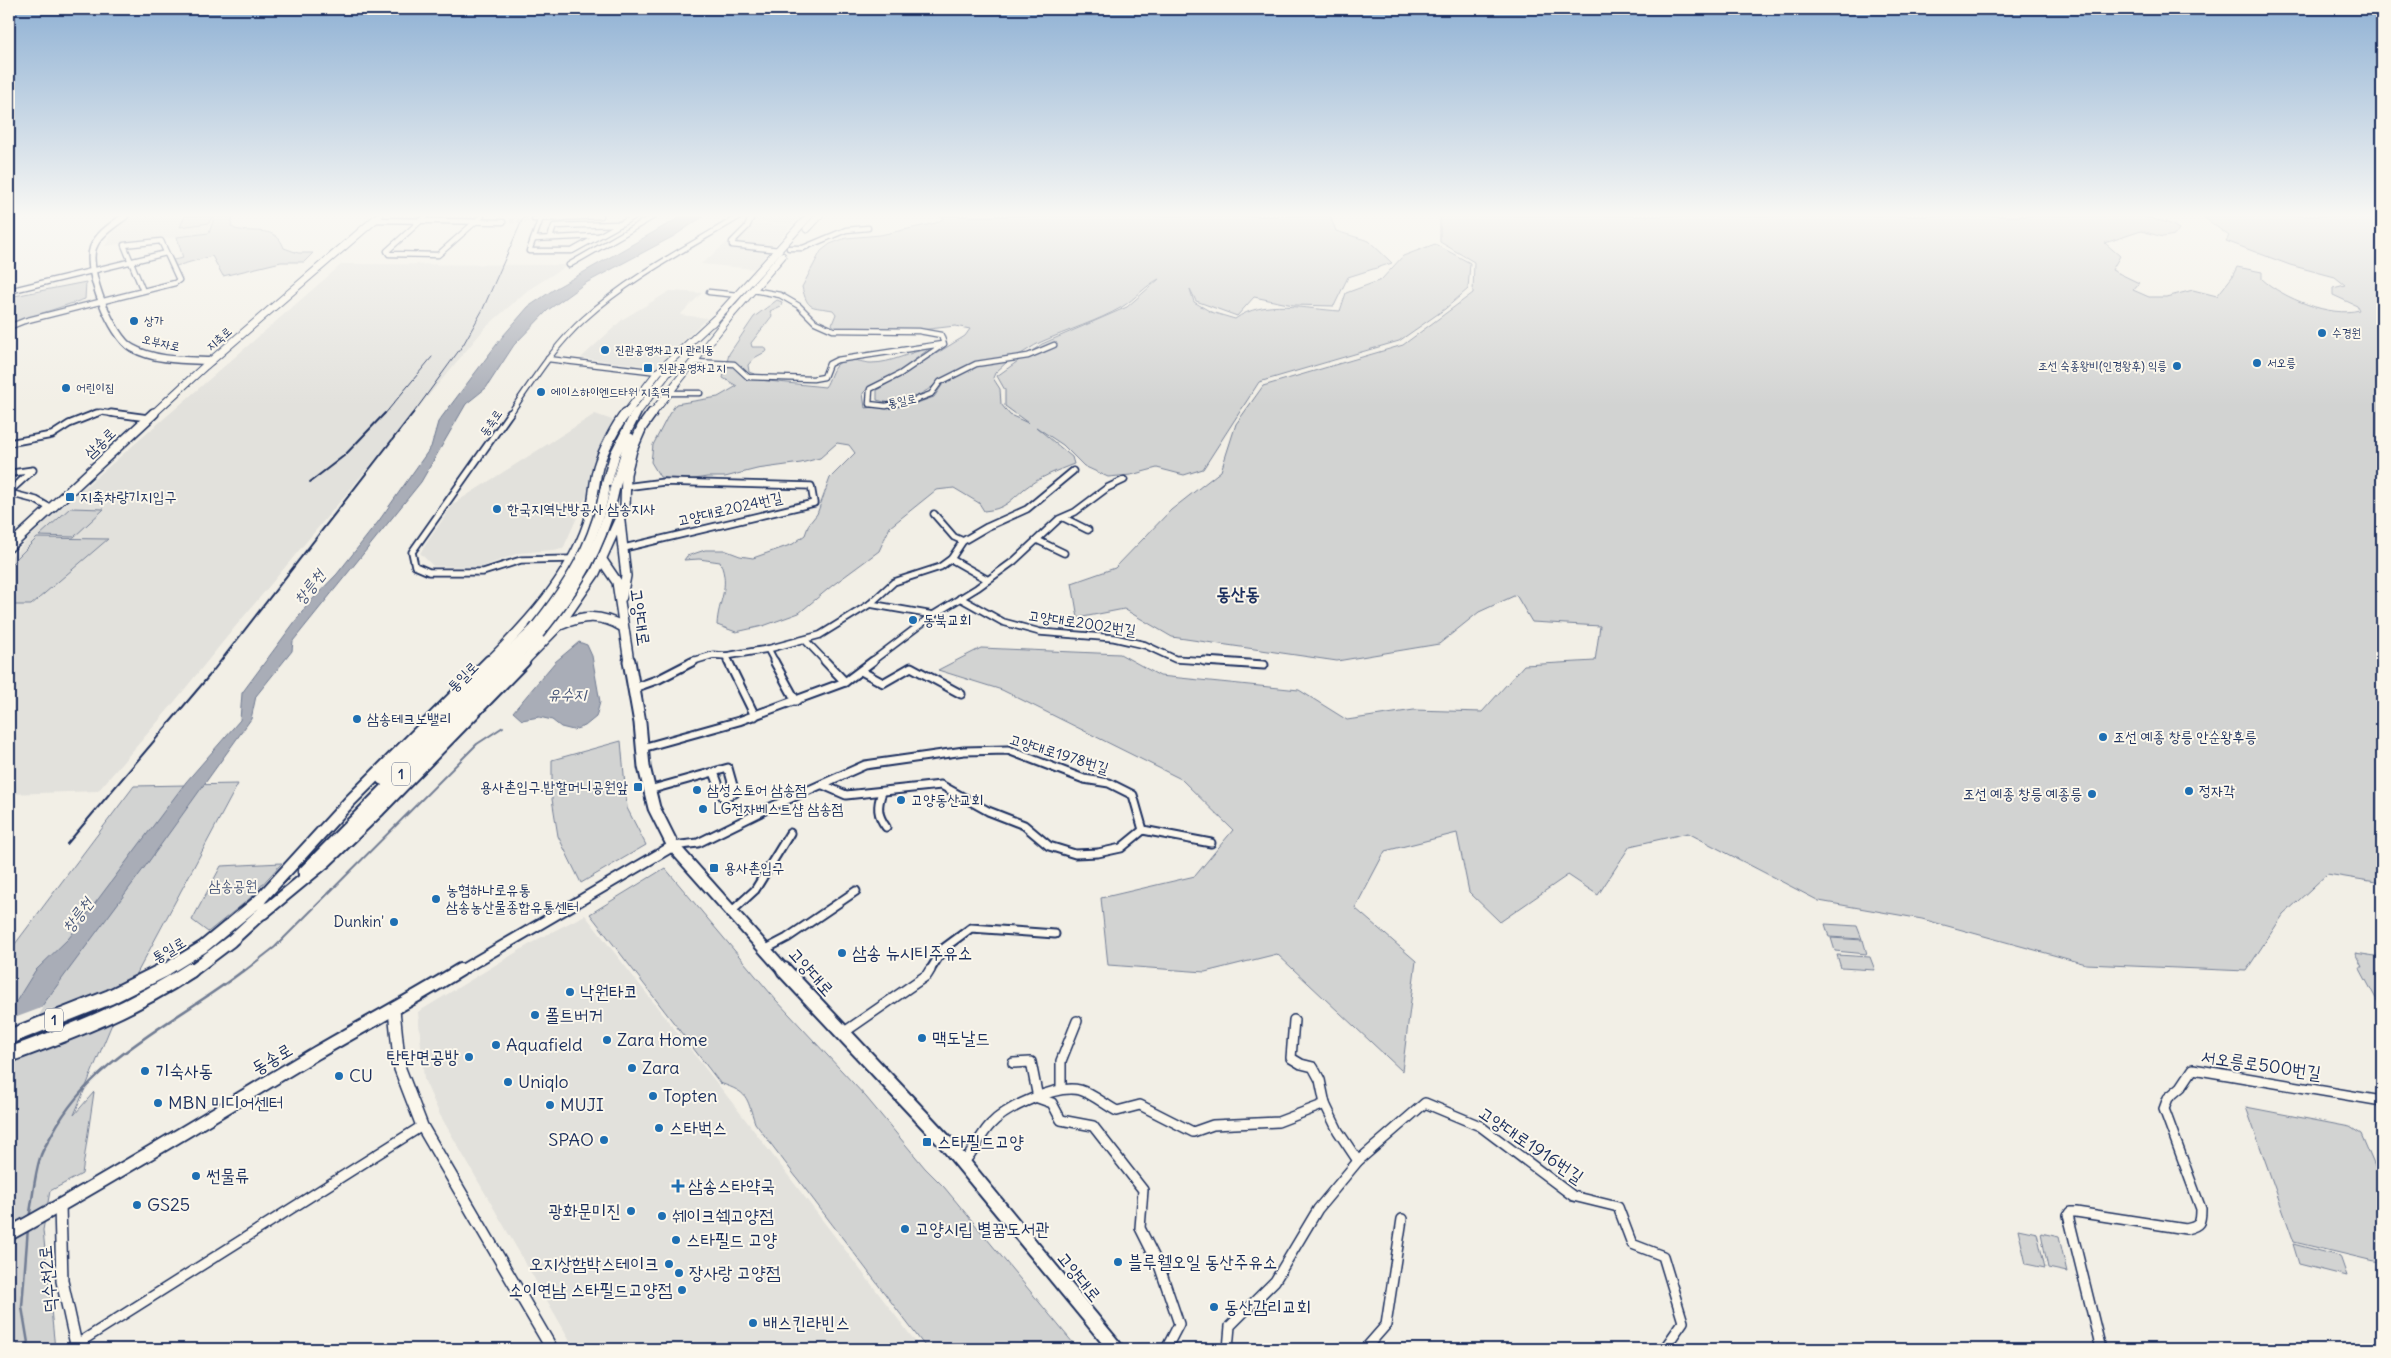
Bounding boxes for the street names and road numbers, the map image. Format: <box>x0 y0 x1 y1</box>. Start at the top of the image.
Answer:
street label: 지축로 <box>203 323 235 354</box>
street label: 오부자로 <box>141 331 182 354</box>
street label: 통일로 <box>886 390 918 411</box>
street label: 동축로 <box>476 407 505 439</box>
street label: 삼송로 <box>80 423 119 462</box>
street label: 고양대로2024번길 <box>676 487 784 530</box>
street label: 고양대로 <box>625 587 656 647</box>
street label: 고양대로2002번길 <box>1027 606 1137 639</box>
street label: 통일로 <box>443 657 482 696</box>
street label: 고양대로1978번길 <box>1007 729 1111 778</box>
road number: 1 <box>392 762 410 786</box>
street label: 통일로 <box>148 932 189 967</box>
street label: 고양대로 <box>783 942 839 1001</box>
road number: 1 <box>45 1008 63 1032</box>
street label: 동송로 <box>247 1038 296 1079</box>
street label: 서오릉로500번길 <box>2200 1045 2323 1084</box>
street label: 고양대로1916번길 <box>1474 1101 1589 1188</box>
street label: 덕수천2로 <box>33 1244 62 1314</box>
street label: 고양대로 <box>1052 1247 1107 1306</box>

